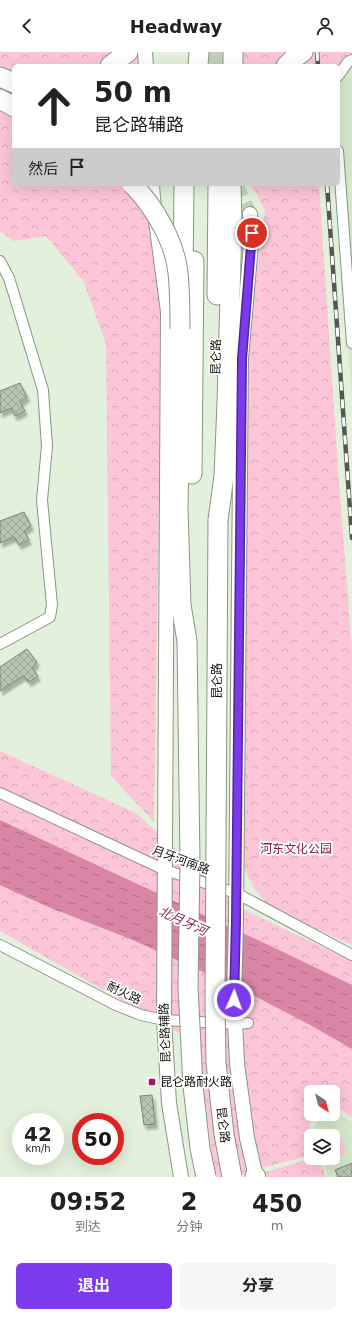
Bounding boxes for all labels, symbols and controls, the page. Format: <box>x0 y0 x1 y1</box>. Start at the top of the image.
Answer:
icon: back <box>16 15 38 37</box>
icon: person <box>314 15 336 37</box>
text: Headway <box>130 16 222 37</box>
text: 50 m <box>94 76 172 109</box>
icon: ahead <box>28 80 80 132</box>
text: 昆仑路辅路 <box>94 114 184 135</box>
icon: arrive <box>66 156 88 178</box>
text: 然后 <box>28 160 58 178</box>
pin <box>235 216 269 250</box>
icon: arrive <box>241 222 263 244</box>
street label: 昆仑路 <box>209 339 223 375</box>
street label: 昆仑路 <box>210 663 224 699</box>
park label: 河东文化公园 <box>260 842 332 856</box>
street label: 月牙河南路 <box>150 843 212 877</box>
water label: 北月牙河 <box>156 904 213 940</box>
street label: 耐火路 <box>105 979 143 1007</box>
position arrow <box>213 979 255 1021</box>
street label: 昆仑路辅路 <box>157 1003 173 1063</box>
place label: 昆仑路耐火路 <box>160 1075 232 1089</box>
marker: 昆仑路耐火路 <box>147 1077 157 1087</box>
north arrow <box>304 1085 340 1121</box>
map controls <box>304 1085 340 1165</box>
street label: 昆仑路 <box>214 1106 232 1144</box>
speed limit sign: 50 <box>72 1113 124 1165</box>
text: 42 <box>24 1122 52 1146</box>
button: layers <box>304 1129 340 1165</box>
text: km/h <box>25 1143 51 1154</box>
text: 09:52 <box>50 1188 126 1216</box>
text: 2 <box>181 1188 197 1216</box>
text: 450 <box>252 1190 302 1218</box>
text: m <box>271 1218 283 1233</box>
text: 到达 <box>75 1219 101 1234</box>
text: 分钟 <box>176 1219 202 1234</box>
button: 退出 <box>16 1263 172 1309</box>
button: 分享 <box>180 1263 336 1309</box>

